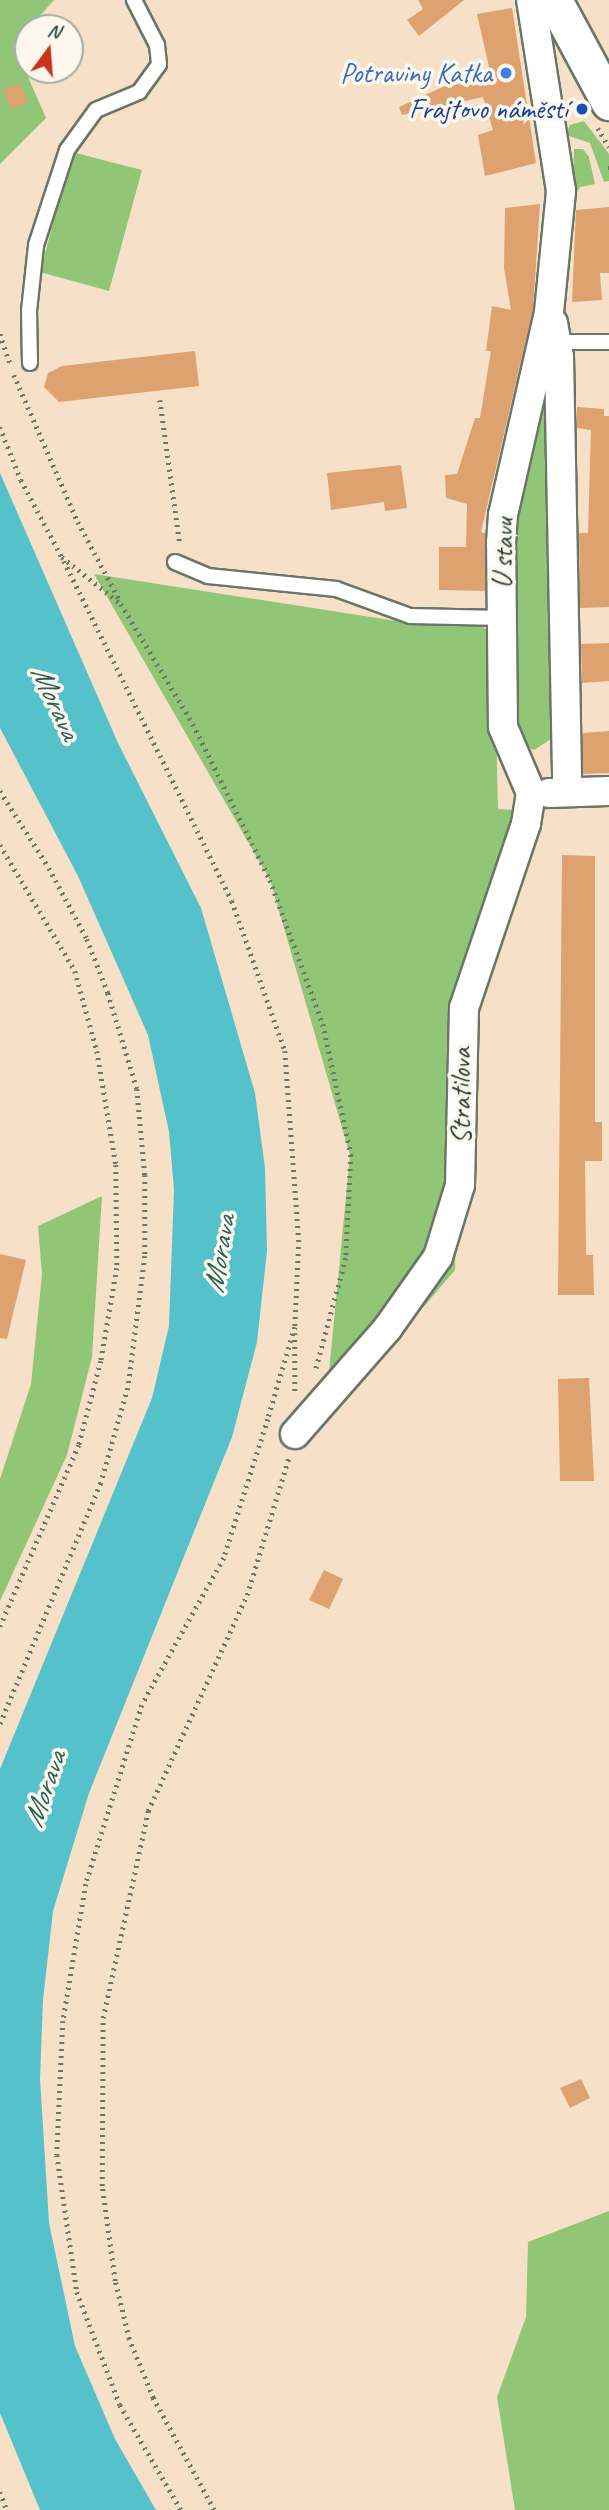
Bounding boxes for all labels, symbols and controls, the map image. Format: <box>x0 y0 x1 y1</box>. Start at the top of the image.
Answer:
north arrow <box>14 14 84 84</box>
text: N <box>45 18 63 44</box>
place label: Potraviny Katka <box>340 56 492 90</box>
marker: Potraviny Katka <box>498 65 514 81</box>
place label: Frajtovo náměstí <box>409 92 568 126</box>
marker: Frajtovo náměstí <box>574 101 590 117</box>
street label: U stavu <box>485 517 521 589</box>
water label: Morava <box>23 659 89 745</box>
street label: Stratilova <box>444 1048 478 1144</box>
water label: Morava <box>195 1213 243 1295</box>
water label: Morava <box>14 1747 74 1831</box>

